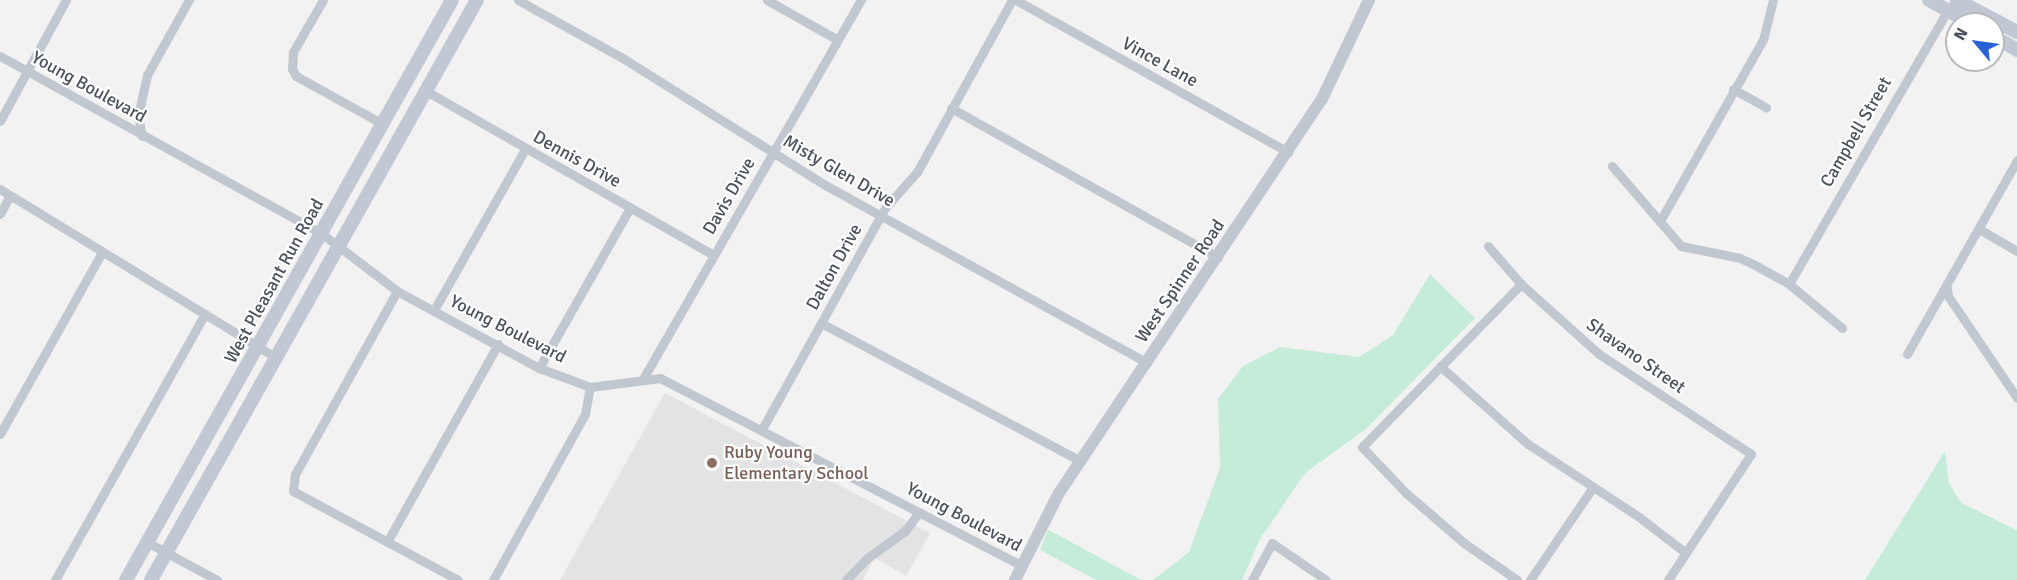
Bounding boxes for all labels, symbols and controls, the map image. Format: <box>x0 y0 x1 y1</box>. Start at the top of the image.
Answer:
north arrow <box>1945 12 2005 72</box>
text: N <box>1950 25 1972 44</box>
street label: Vince Lane <box>1118 32 1202 92</box>
street label: Young Boulevard <box>28 47 150 127</box>
street label: Campbell Street <box>1816 73 1896 191</box>
street label: Dennis Drive <box>529 126 625 192</box>
street label: Misty Glen Drive <box>779 130 899 212</box>
street label: Davis Drive <box>698 154 760 238</box>
street label: West Pleasant Run Road <box>220 195 328 367</box>
street label: West Spinner Road <box>1131 215 1229 347</box>
street label: Dalton Drive <box>801 220 867 314</box>
street label: Young Boulevard <box>446 290 570 368</box>
street label: Shavano Street <box>1582 314 1690 398</box>
place label: Ruby Young Elementary School <box>724 442 869 484</box>
marker: Ruby Young Elementary School <box>705 456 719 470</box>
street label: Young Boulevard <box>903 477 1025 557</box>

